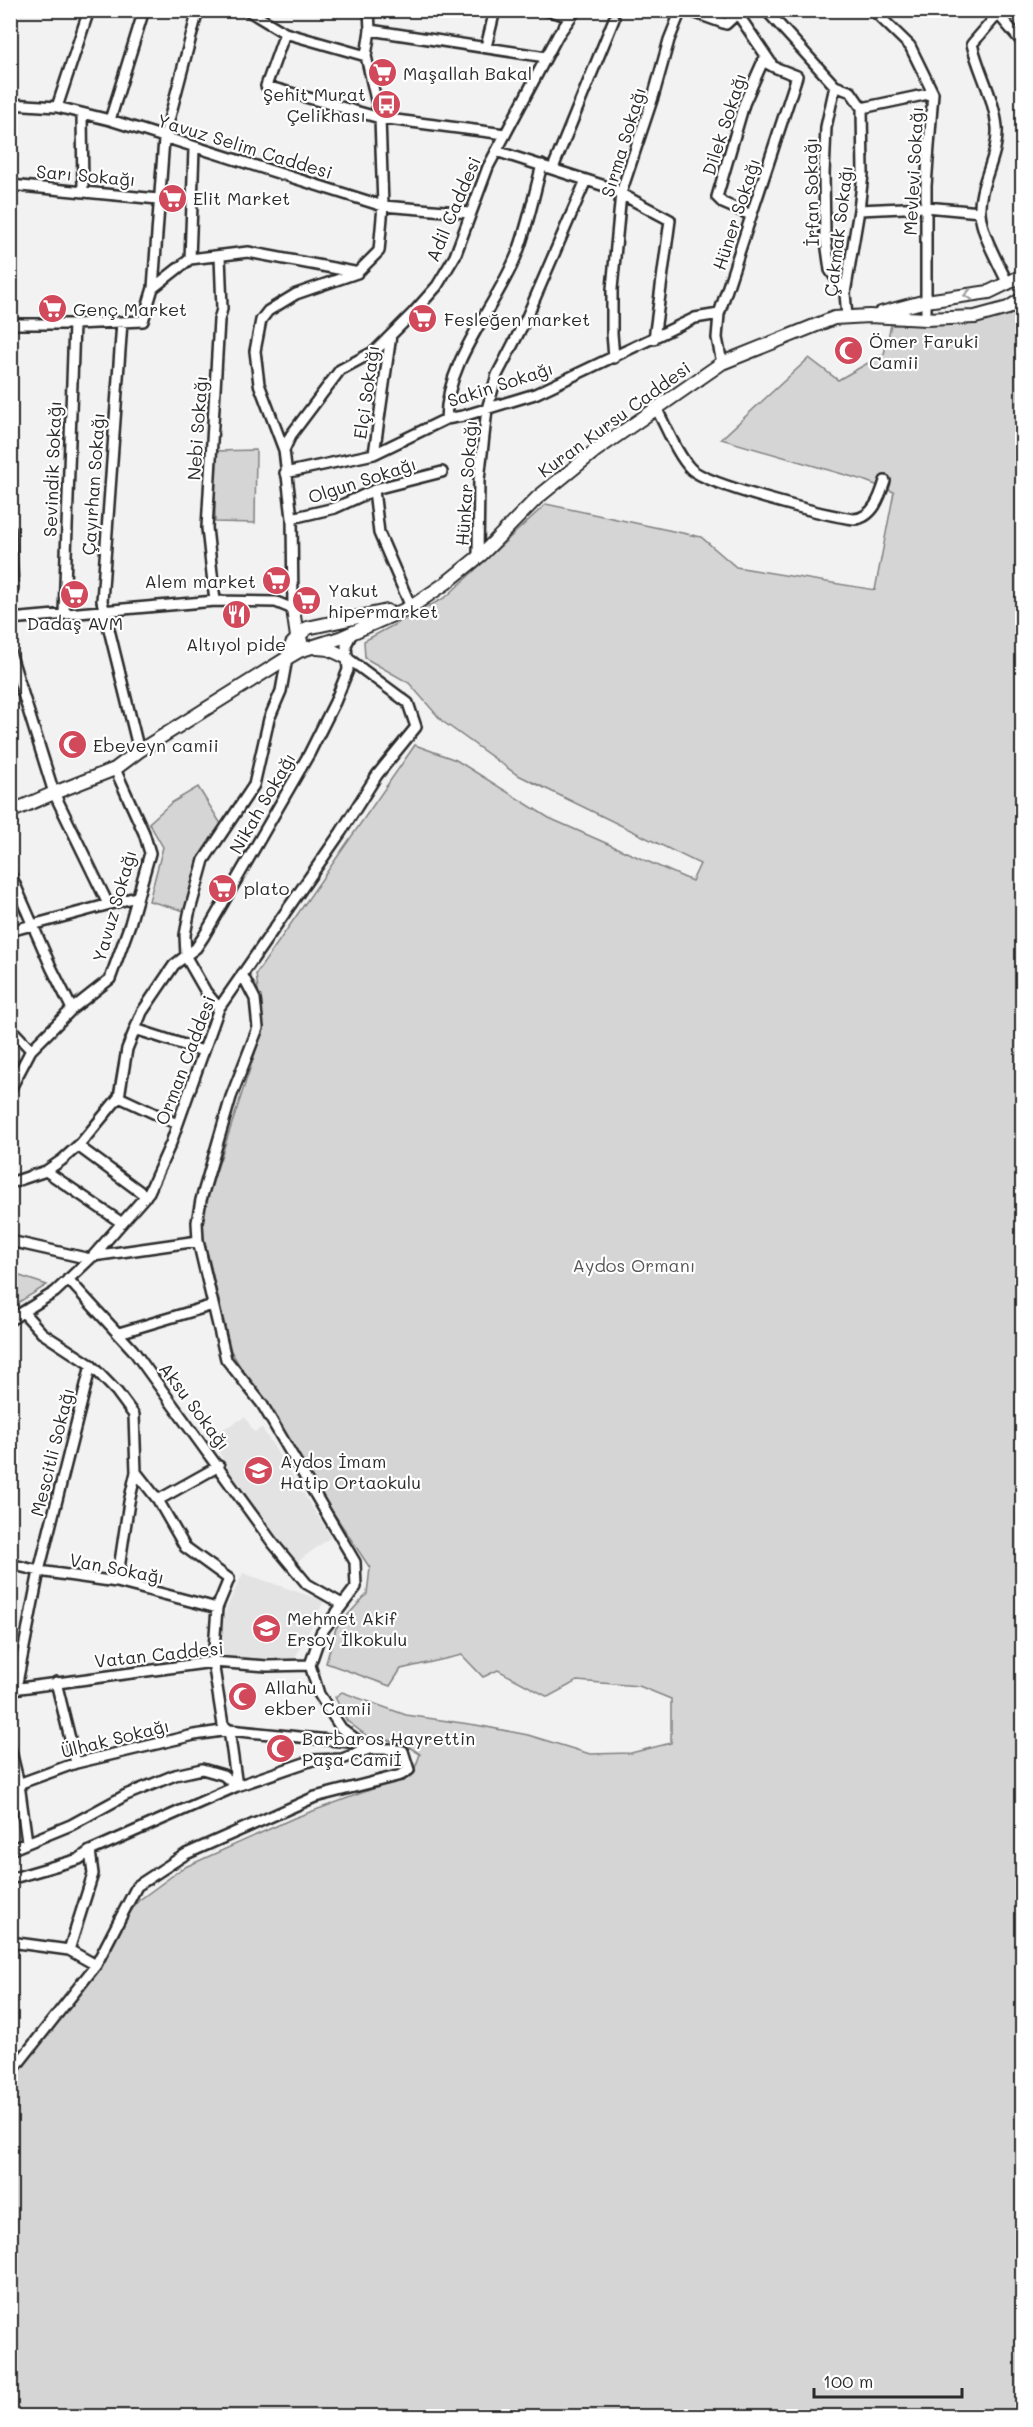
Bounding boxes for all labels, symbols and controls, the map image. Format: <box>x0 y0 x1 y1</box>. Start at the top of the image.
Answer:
supermarket icon: Maşallah Bakal <box>366 57 398 89</box>
place label: Maşallah Bakal <box>403 61 532 85</box>
street label: Dilek Sokağı <box>696 70 752 178</box>
place label: Şehit Murat Çelikhası <box>263 82 366 127</box>
street label: Sırma Sokağı <box>595 84 651 200</box>
bus stop icon: Şehit Murat Çelikhası <box>371 88 403 120</box>
street label: Mevlevi Sokağı <box>898 106 928 236</box>
street label: Yavuz Selim Caddesi <box>155 108 335 184</box>
street label: İrfan Sokağı <box>798 138 824 246</box>
street label: Adil Caddesi <box>420 153 486 265</box>
street label: Hüner Sokağı <box>707 155 765 273</box>
street label: Sarı Sokağı <box>35 159 137 191</box>
street label: Çakmak Sokağı <box>818 164 858 298</box>
supermarket icon: Elit Market <box>156 182 188 214</box>
place label: Elit Market <box>193 186 290 210</box>
one-way arrow <box>963 289 973 301</box>
supermarket icon: Genç Market <box>36 293 68 325</box>
place label: Genç Market <box>73 297 187 321</box>
supermarket icon: Fesleğen market <box>407 303 439 335</box>
place label: Fesleğen market <box>444 307 590 331</box>
place label: Ömer Faruki Camii <box>869 329 979 374</box>
mosque icon: Ömer Faruki Camii <box>832 335 864 367</box>
street label: Elçi Sokağı <box>348 344 384 440</box>
street label: Kuran Kursu Caddesi <box>533 355 695 483</box>
street label: Sakin Sokağı <box>444 356 556 412</box>
street label: Nebi Sokağı <box>181 375 213 481</box>
street label: Sevindik Sokağı <box>38 401 66 537</box>
street label: Çayırhan Sokağı <box>76 412 110 556</box>
street label: Hünkar Sokağı <box>450 419 482 547</box>
street label: Olgun Sokağı <box>305 451 419 509</box>
supermarket icon: Alem market <box>261 565 293 597</box>
place label: Alem market <box>145 569 256 593</box>
supermarket icon: Dadaş AVM <box>59 578 91 610</box>
place label: Yakut hipermarket <box>328 578 438 623</box>
supermarket icon: Yakut hipermarket <box>291 584 323 616</box>
restaurant icon: Altıyol pide <box>220 599 252 631</box>
place label: Dadaş AVM <box>27 611 123 635</box>
place label: Altıyol pide <box>186 632 286 656</box>
mosque icon: Ebeveyn camii <box>56 729 88 761</box>
place label: Ebeveyn camii <box>93 733 219 757</box>
street label: Nikah Sokağı <box>223 748 301 858</box>
street label: Yavuz Sokağı <box>87 847 141 965</box>
supermarket icon: plato <box>207 872 239 904</box>
place label: plato <box>244 876 290 900</box>
street label: Orman Caddesi <box>149 992 221 1128</box>
park label: Aydos Ormanı <box>573 1253 695 1277</box>
street label: Aksu Sokağı <box>154 1357 236 1455</box>
street label: Mescitli Sokağı <box>24 1385 80 1519</box>
place label: Aydos İmam Hatip Ortaokulu <box>280 1449 421 1494</box>
school or university icon: Aydos İmam Hatip Ortaokulu <box>243 1455 275 1487</box>
street label: Van Sokağı <box>67 1547 167 1589</box>
place label: Mehmet Akif Ersoy İlkokulu <box>287 1606 407 1651</box>
school or university icon: Mehmet Akif Ersoy İlkokulu <box>250 1612 282 1644</box>
street label: Vatan Caddesi <box>93 1635 225 1673</box>
place label: Allahu ekber Camii <box>264 1675 372 1720</box>
mosque icon: Allahu ekber Camii <box>227 1681 259 1713</box>
street label: Ülhak Sokağı <box>58 1713 172 1763</box>
place label: Barbaros Hayrettin Paşa Camiİ <box>302 1726 475 1771</box>
mosque icon: Barbaros Hayrettin Paşa Camiİ <box>265 1732 297 1764</box>
scale bar <box>814 2361 962 2399</box>
text: 100 m <box>823 2369 873 2393</box>

